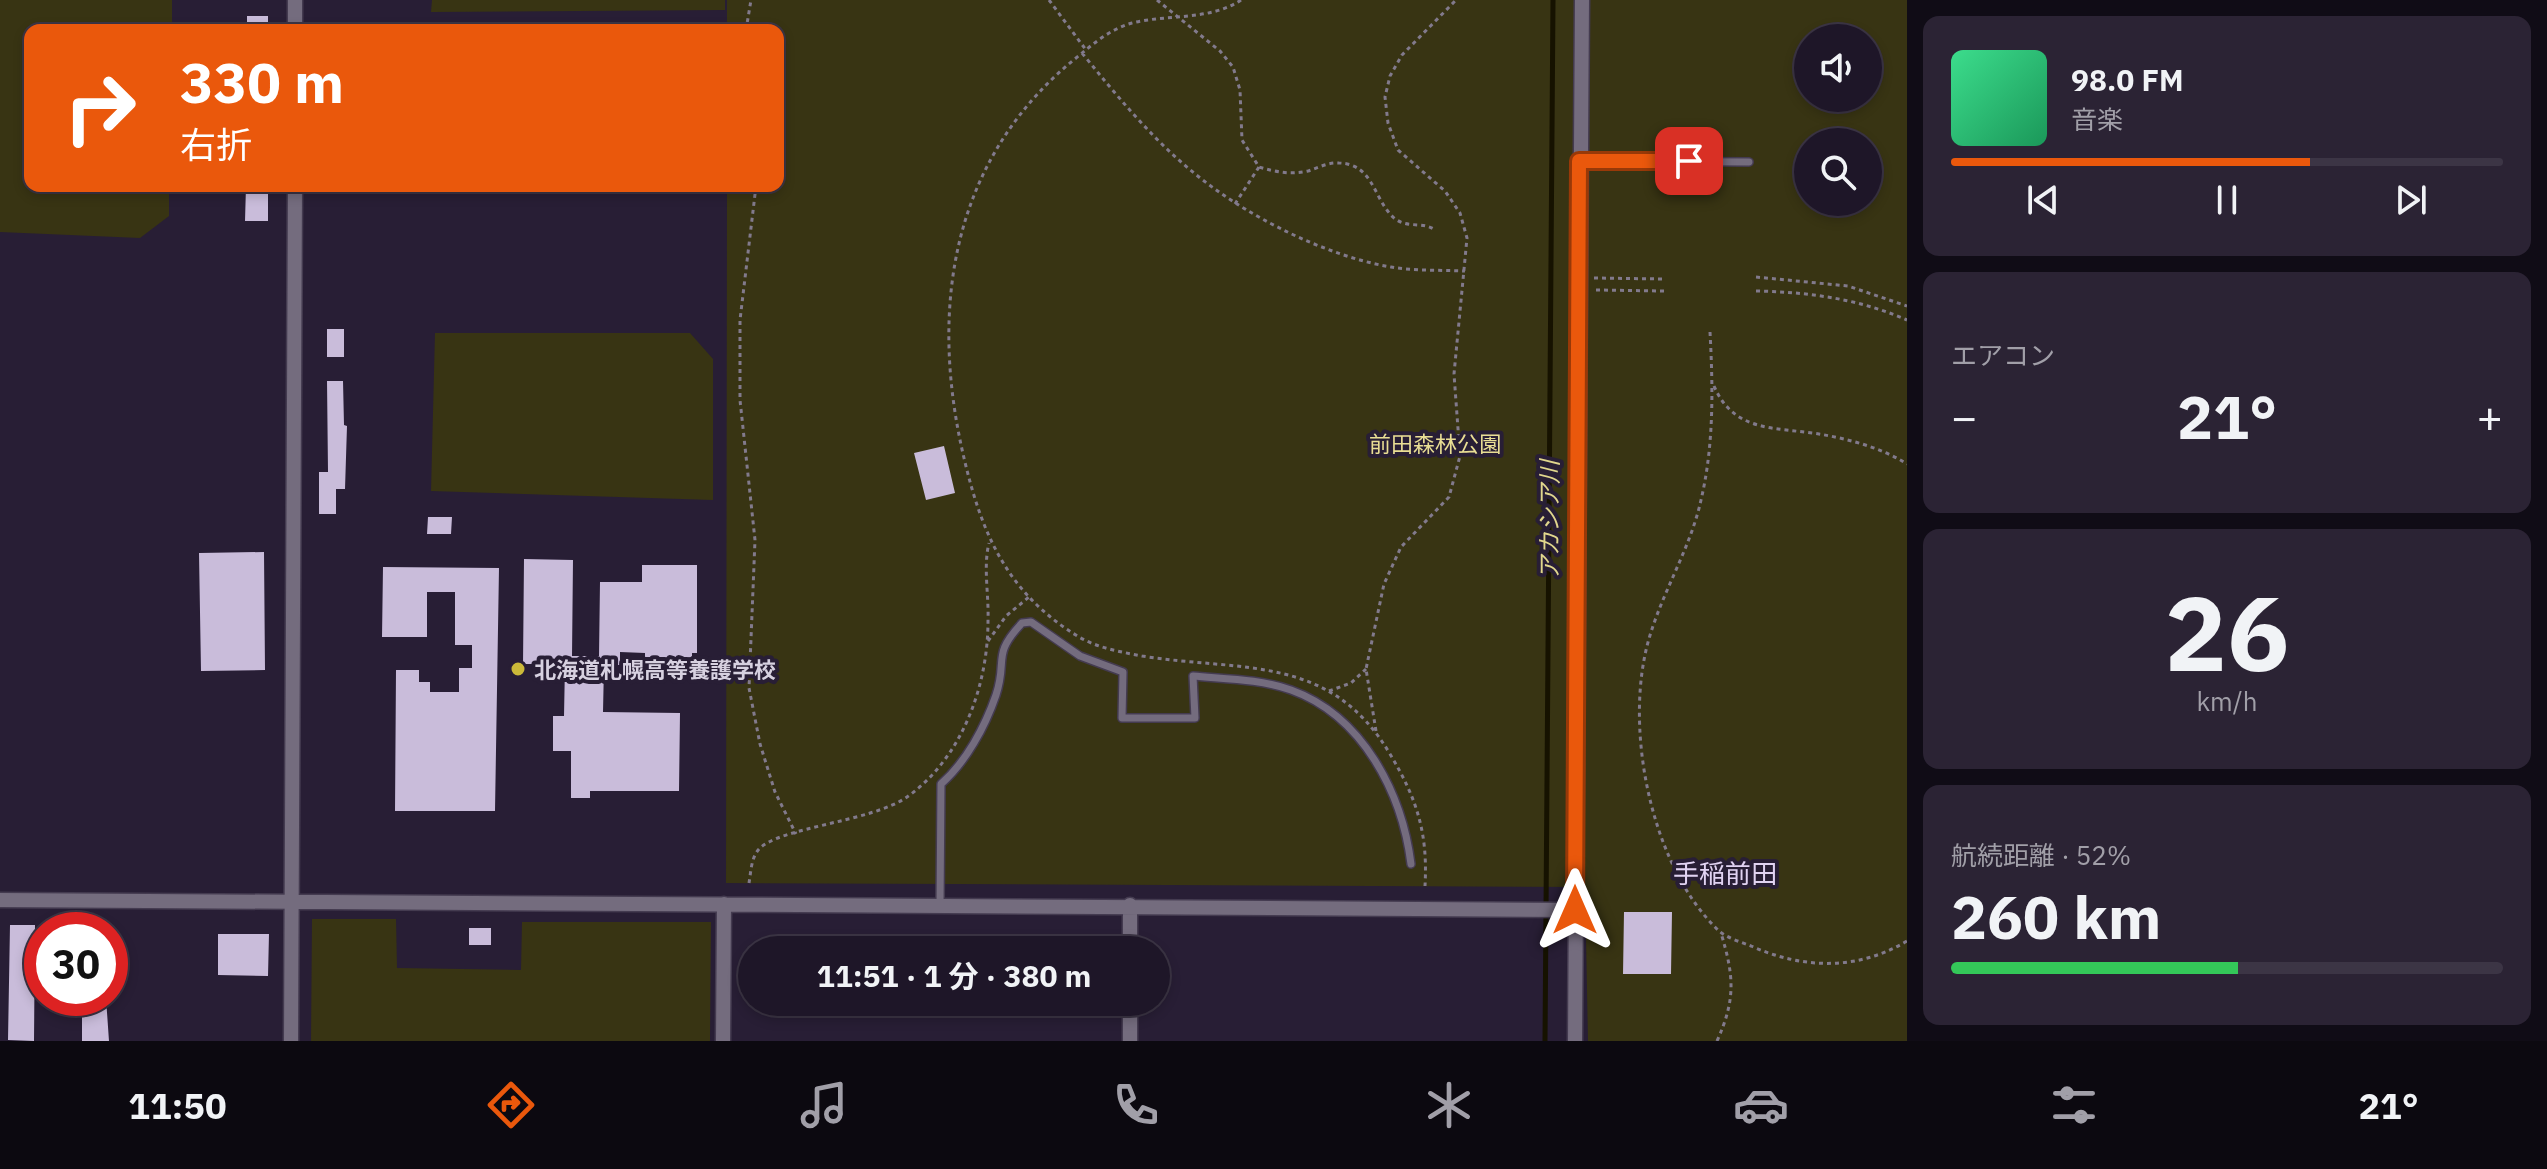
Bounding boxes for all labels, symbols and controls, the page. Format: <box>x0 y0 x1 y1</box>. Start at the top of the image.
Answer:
map controls <box>1794 24 1882 216</box>
button: sound <box>1794 24 1882 112</box>
text: 330 m <box>180 46 344 118</box>
icon: right <box>48 56 152 160</box>
text: 98.0 FM <box>2071 60 2184 99</box>
text: 音楽 <box>2071 102 2123 136</box>
text: 右折 <box>180 121 252 168</box>
pin <box>1655 127 1723 195</box>
button: search <box>1794 128 1882 216</box>
icon: arrive <box>1667 139 1711 183</box>
icon: previous <box>2021 178 2065 222</box>
icon: pause <box>2205 178 2249 222</box>
icon: next <box>2389 178 2433 222</box>
text: エアコン <box>1951 338 2055 372</box>
text: 21° <box>2177 377 2277 456</box>
text: − <box>1951 388 1977 445</box>
text: + <box>2477 388 2503 445</box>
park label: 前田森林公園 <box>1369 429 1501 458</box>
water label: アカシア川 <box>1533 457 1565 580</box>
text: 26 <box>2165 564 2289 700</box>
place label: 北海道札幌高等養護学校 <box>534 655 776 684</box>
marker: 北海道札幌高等養護学校 <box>509 660 527 678</box>
text: km/h <box>2196 684 2258 718</box>
text: 航続距離 · 52% <box>1951 838 2131 872</box>
district label: 手稲前田 <box>1673 856 1777 890</box>
position arrow <box>1533 868 1617 952</box>
text: 260 km <box>1951 877 2161 956</box>
speed limit sign: 30 <box>24 912 128 1016</box>
text: 11:51 · 1 分 · 380 m <box>817 956 1091 995</box>
icon: directions <box>483 1077 539 1133</box>
icon: music <box>796 1077 852 1133</box>
icon: phone <box>1108 1077 1164 1133</box>
icon: climate <box>1421 1077 1477 1133</box>
icon: car <box>1733 1077 1789 1133</box>
icon: filters <box>2046 1077 2102 1133</box>
text: 11:50 <box>128 1082 227 1129</box>
text: 21° <box>2359 1082 2419 1129</box>

